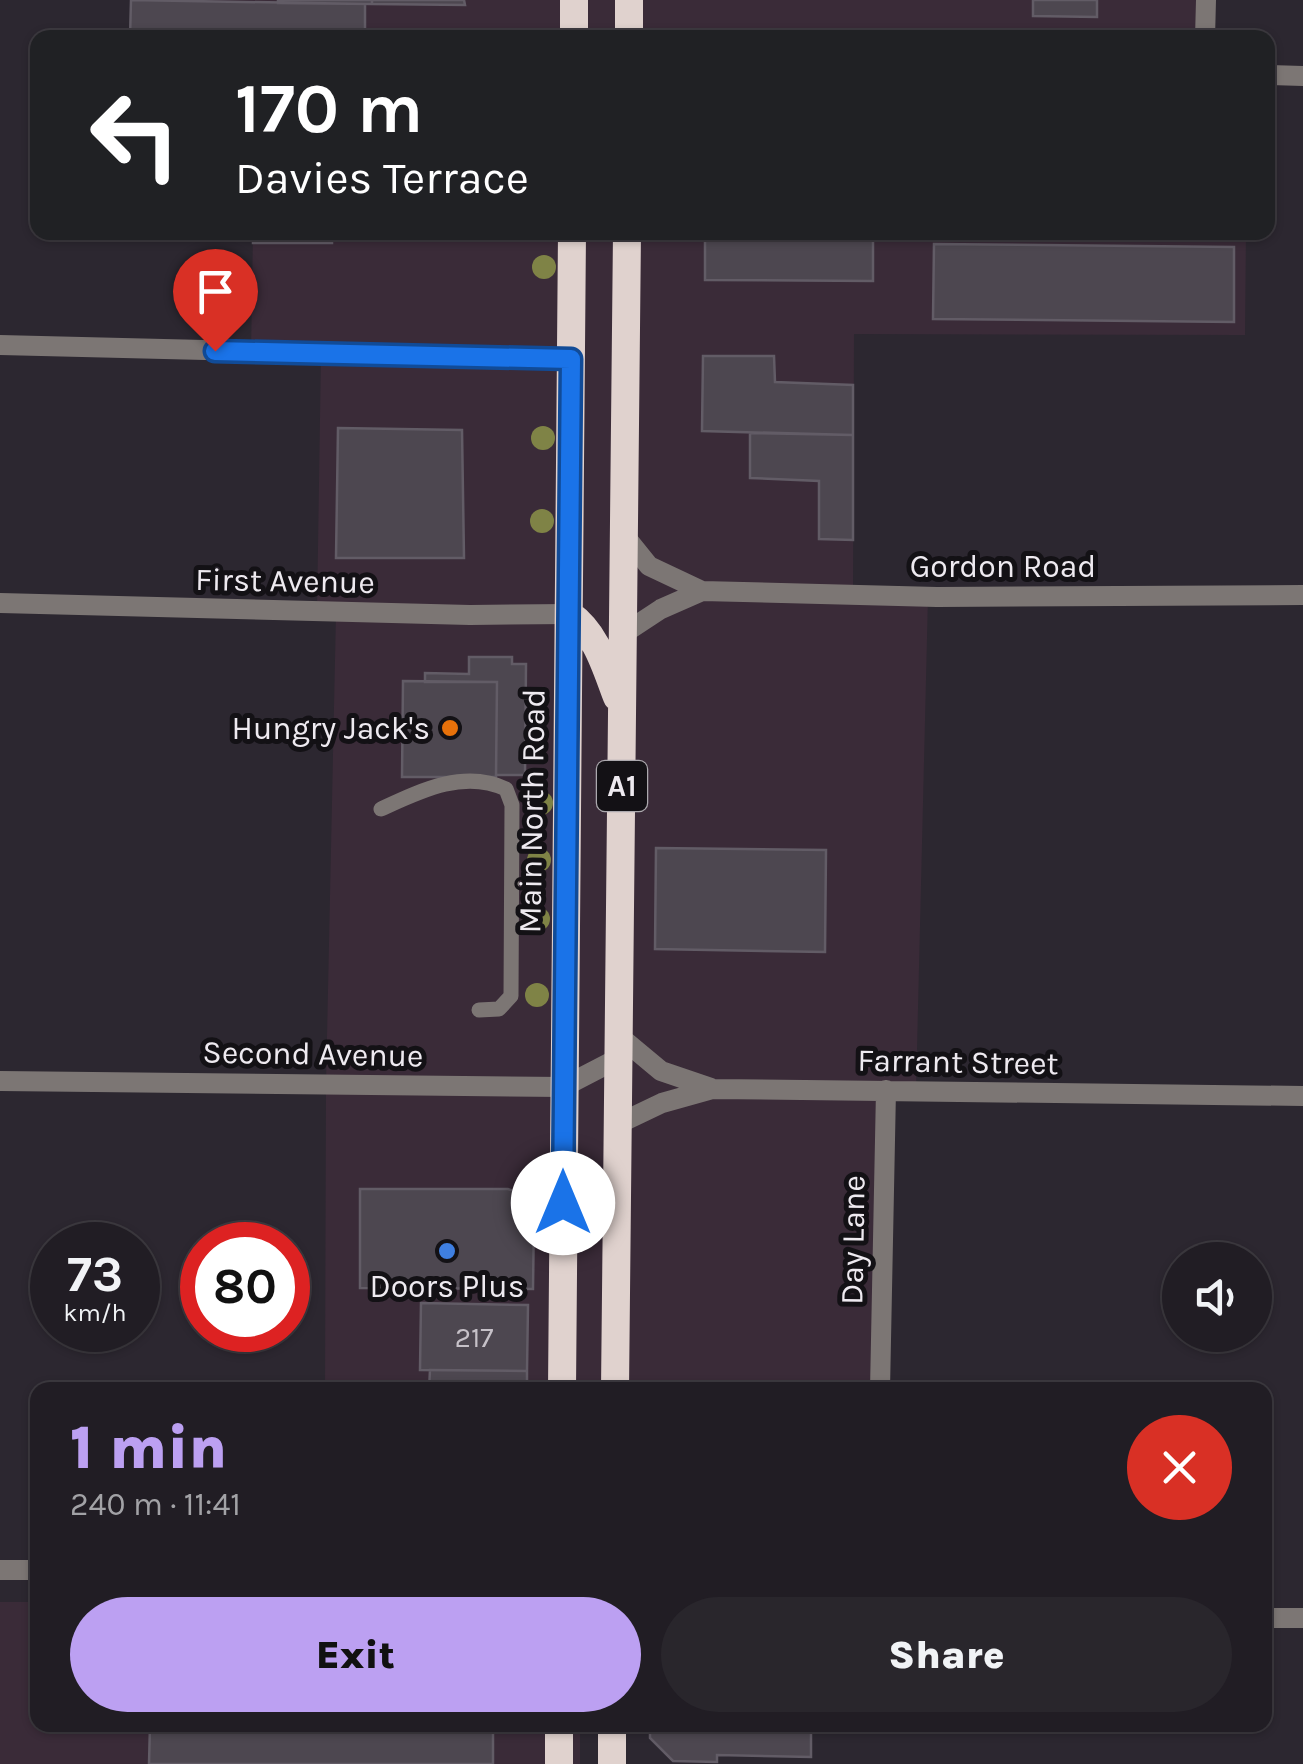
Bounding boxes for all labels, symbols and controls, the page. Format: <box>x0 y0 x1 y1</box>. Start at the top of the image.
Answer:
text: 170 m <box>235 68 423 150</box>
icon: left <box>70 70 200 200</box>
text: Davies Terrace <box>235 152 529 204</box>
pin <box>173 249 258 352</box>
icon: arrive <box>188 264 243 319</box>
street label: Gordon Road <box>910 548 1096 585</box>
street label: First Avenue <box>195 561 375 601</box>
street label: Main North Road <box>511 688 553 934</box>
place label: Hungry Jack's <box>232 710 430 747</box>
marker: Hungry Jack's <box>439 717 461 739</box>
road number: A1 <box>597 761 647 811</box>
street label: Second Avenue <box>202 1034 424 1074</box>
street label: Farrant Street <box>857 1042 1059 1082</box>
position arrow <box>511 1151 615 1255</box>
street label: Day Lane <box>833 1175 873 1305</box>
speed limit sign: 80 <box>180 1222 310 1352</box>
marker: Doors Plus <box>436 1240 458 1262</box>
map controls <box>1162 1242 1272 1352</box>
button: sound <box>1162 1242 1272 1352</box>
text: 73 <box>67 1245 123 1304</box>
place label: Doors Plus <box>370 1268 524 1305</box>
text: km/h <box>63 1298 127 1327</box>
house number: 217 <box>455 1321 493 1354</box>
text: 1 min <box>70 1413 227 1483</box>
button: close <box>1127 1415 1232 1520</box>
text: 240 m · 11:41 <box>70 1486 241 1523</box>
button: Exit <box>70 1597 641 1712</box>
button: Share <box>661 1597 1232 1712</box>

